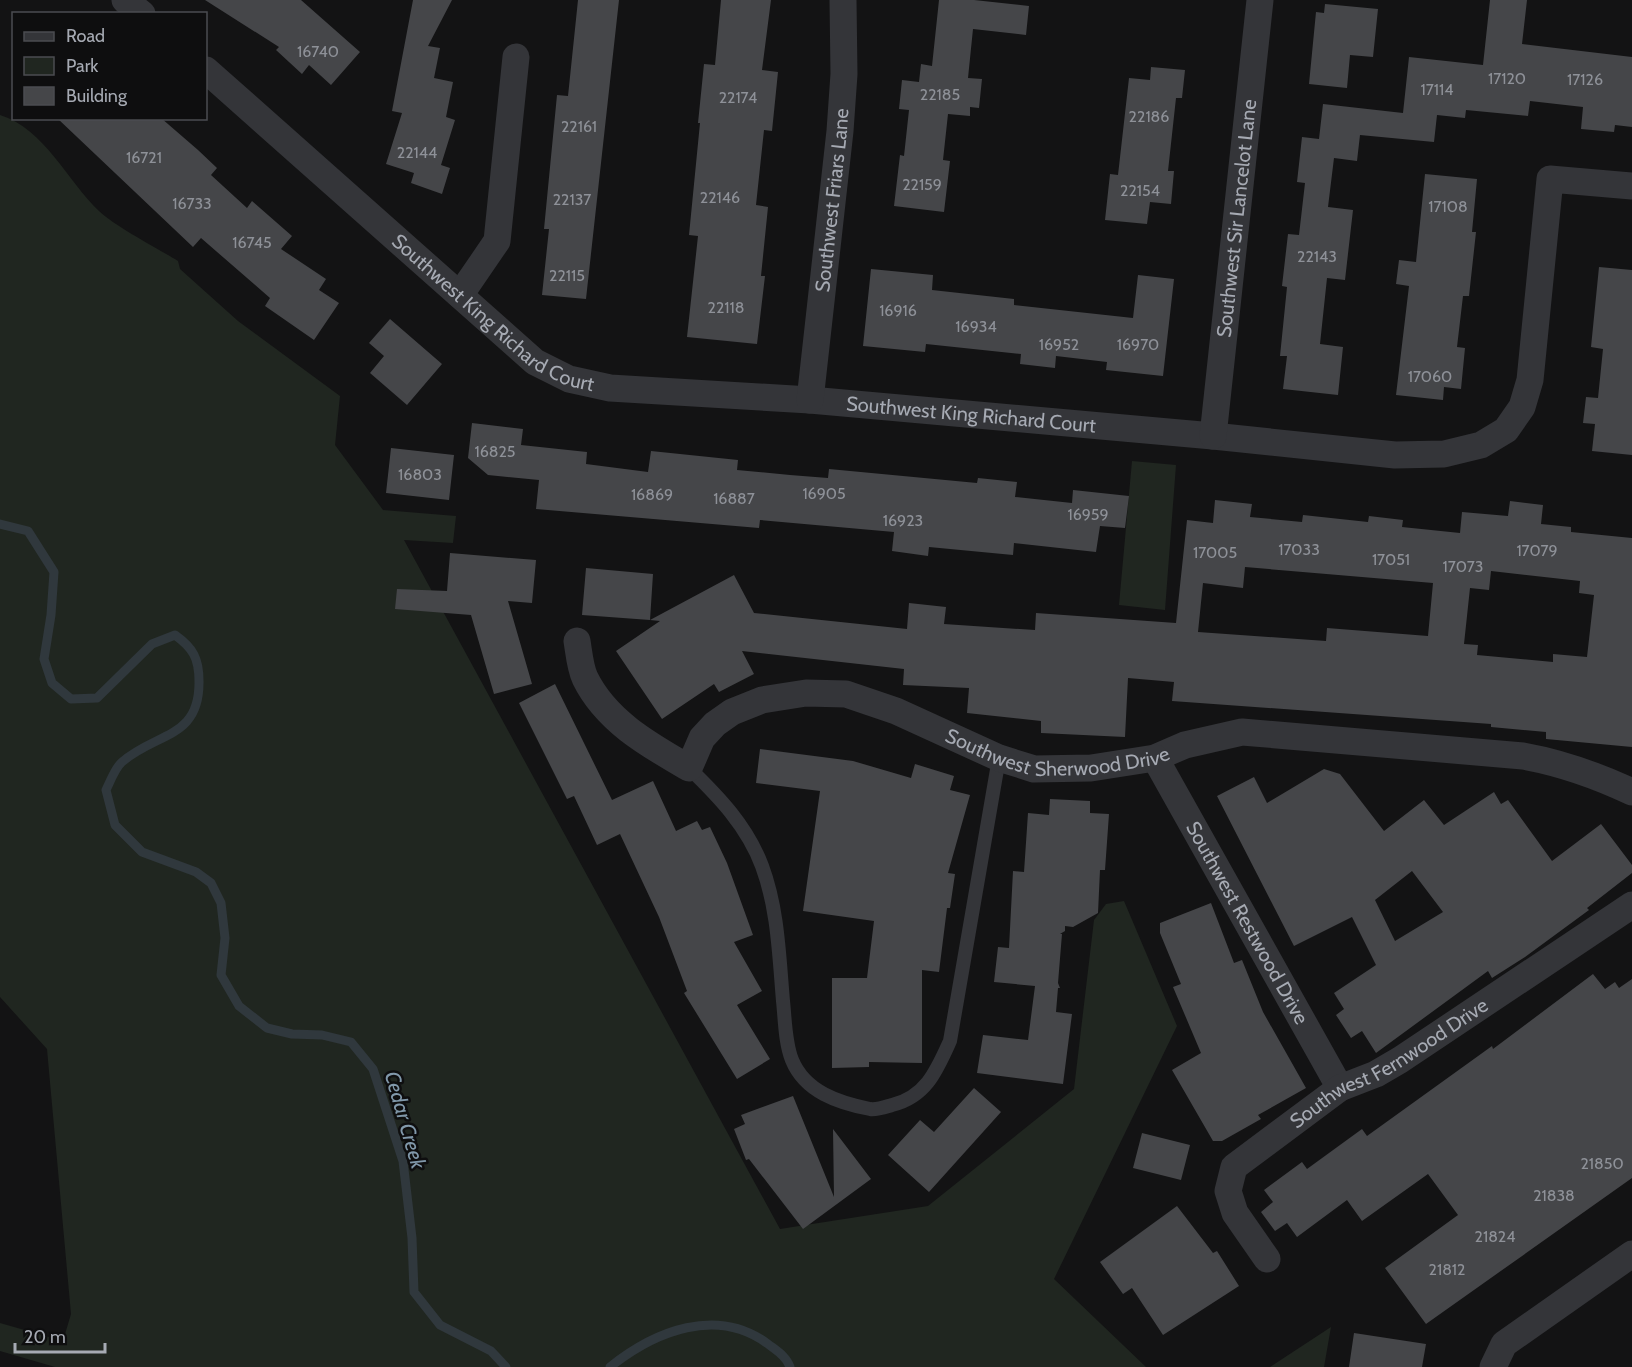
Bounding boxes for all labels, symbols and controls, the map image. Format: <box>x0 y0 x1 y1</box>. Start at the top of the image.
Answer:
legend <box>12 12 207 120</box>
text: Road <box>66 25 105 47</box>
house number: 16740 <box>297 42 339 61</box>
text: Park <box>66 55 99 77</box>
house number: 17120 <box>1488 69 1526 88</box>
house number: 17126 <box>1567 70 1603 89</box>
house number: 17114 <box>1421 80 1453 99</box>
text: Building <box>66 85 128 107</box>
house number: 22185 <box>920 85 960 104</box>
house number: 22174 <box>719 88 757 107</box>
street label: Southwest Sir Lancelot Lane <box>1212 98 1261 339</box>
house number: 22186 <box>1129 107 1169 126</box>
street label: Southwest Friars Lane <box>810 108 854 293</box>
house number: 22161 <box>561 117 597 136</box>
house number: 22144 <box>397 143 437 162</box>
house number: 16721 <box>126 148 162 167</box>
house number: 22159 <box>902 175 942 194</box>
house number: 22154 <box>1120 181 1160 200</box>
house number: 22146 <box>700 188 740 207</box>
house number: 22137 <box>553 190 591 209</box>
house number: 16733 <box>172 194 212 213</box>
house number: 17108 <box>1428 197 1468 216</box>
street label: Southwest King Richard Court <box>387 229 597 396</box>
house number: 16745 <box>232 233 272 252</box>
house number: 22143 <box>1297 247 1337 266</box>
house number: 22115 <box>549 266 585 285</box>
house number: 22118 <box>708 298 744 317</box>
house number: 16916 <box>879 301 917 320</box>
house number: 16934 <box>955 317 997 336</box>
house number: 16952 <box>1039 335 1079 354</box>
house number: 16970 <box>1117 335 1159 354</box>
house number: 17060 <box>1408 367 1452 386</box>
street label: Southwest King Richard Court <box>845 391 1097 438</box>
house number: 16825 <box>474 442 516 461</box>
house number: 16803 <box>398 465 442 484</box>
house number: 16905 <box>802 484 846 503</box>
house number: 16869 <box>631 485 673 504</box>
house number: 16887 <box>713 489 755 508</box>
house number: 16959 <box>1067 505 1109 524</box>
house number: 16923 <box>883 511 923 530</box>
house number: 17033 <box>1278 540 1320 559</box>
house number: 17079 <box>1516 541 1558 560</box>
house number: 17005 <box>1193 543 1237 562</box>
house number: 17051 <box>1372 550 1410 569</box>
house number: 17073 <box>1443 557 1483 576</box>
street label: Southwest Sherwood Drive <box>942 723 1173 781</box>
street label: Southwest Restwood Drive <box>1181 817 1314 1028</box>
street label: Southwest Fernwood Drive <box>1285 993 1492 1133</box>
water label: Cedar Creek <box>380 1068 432 1173</box>
house number: 21850 <box>1580 1154 1624 1173</box>
house number: 21838 <box>1533 1186 1575 1205</box>
house number: 21824 <box>1475 1227 1515 1246</box>
house number: 21812 <box>1429 1260 1465 1279</box>
scale bar <box>15 1316 105 1354</box>
text: 20 m <box>24 1326 66 1348</box>

